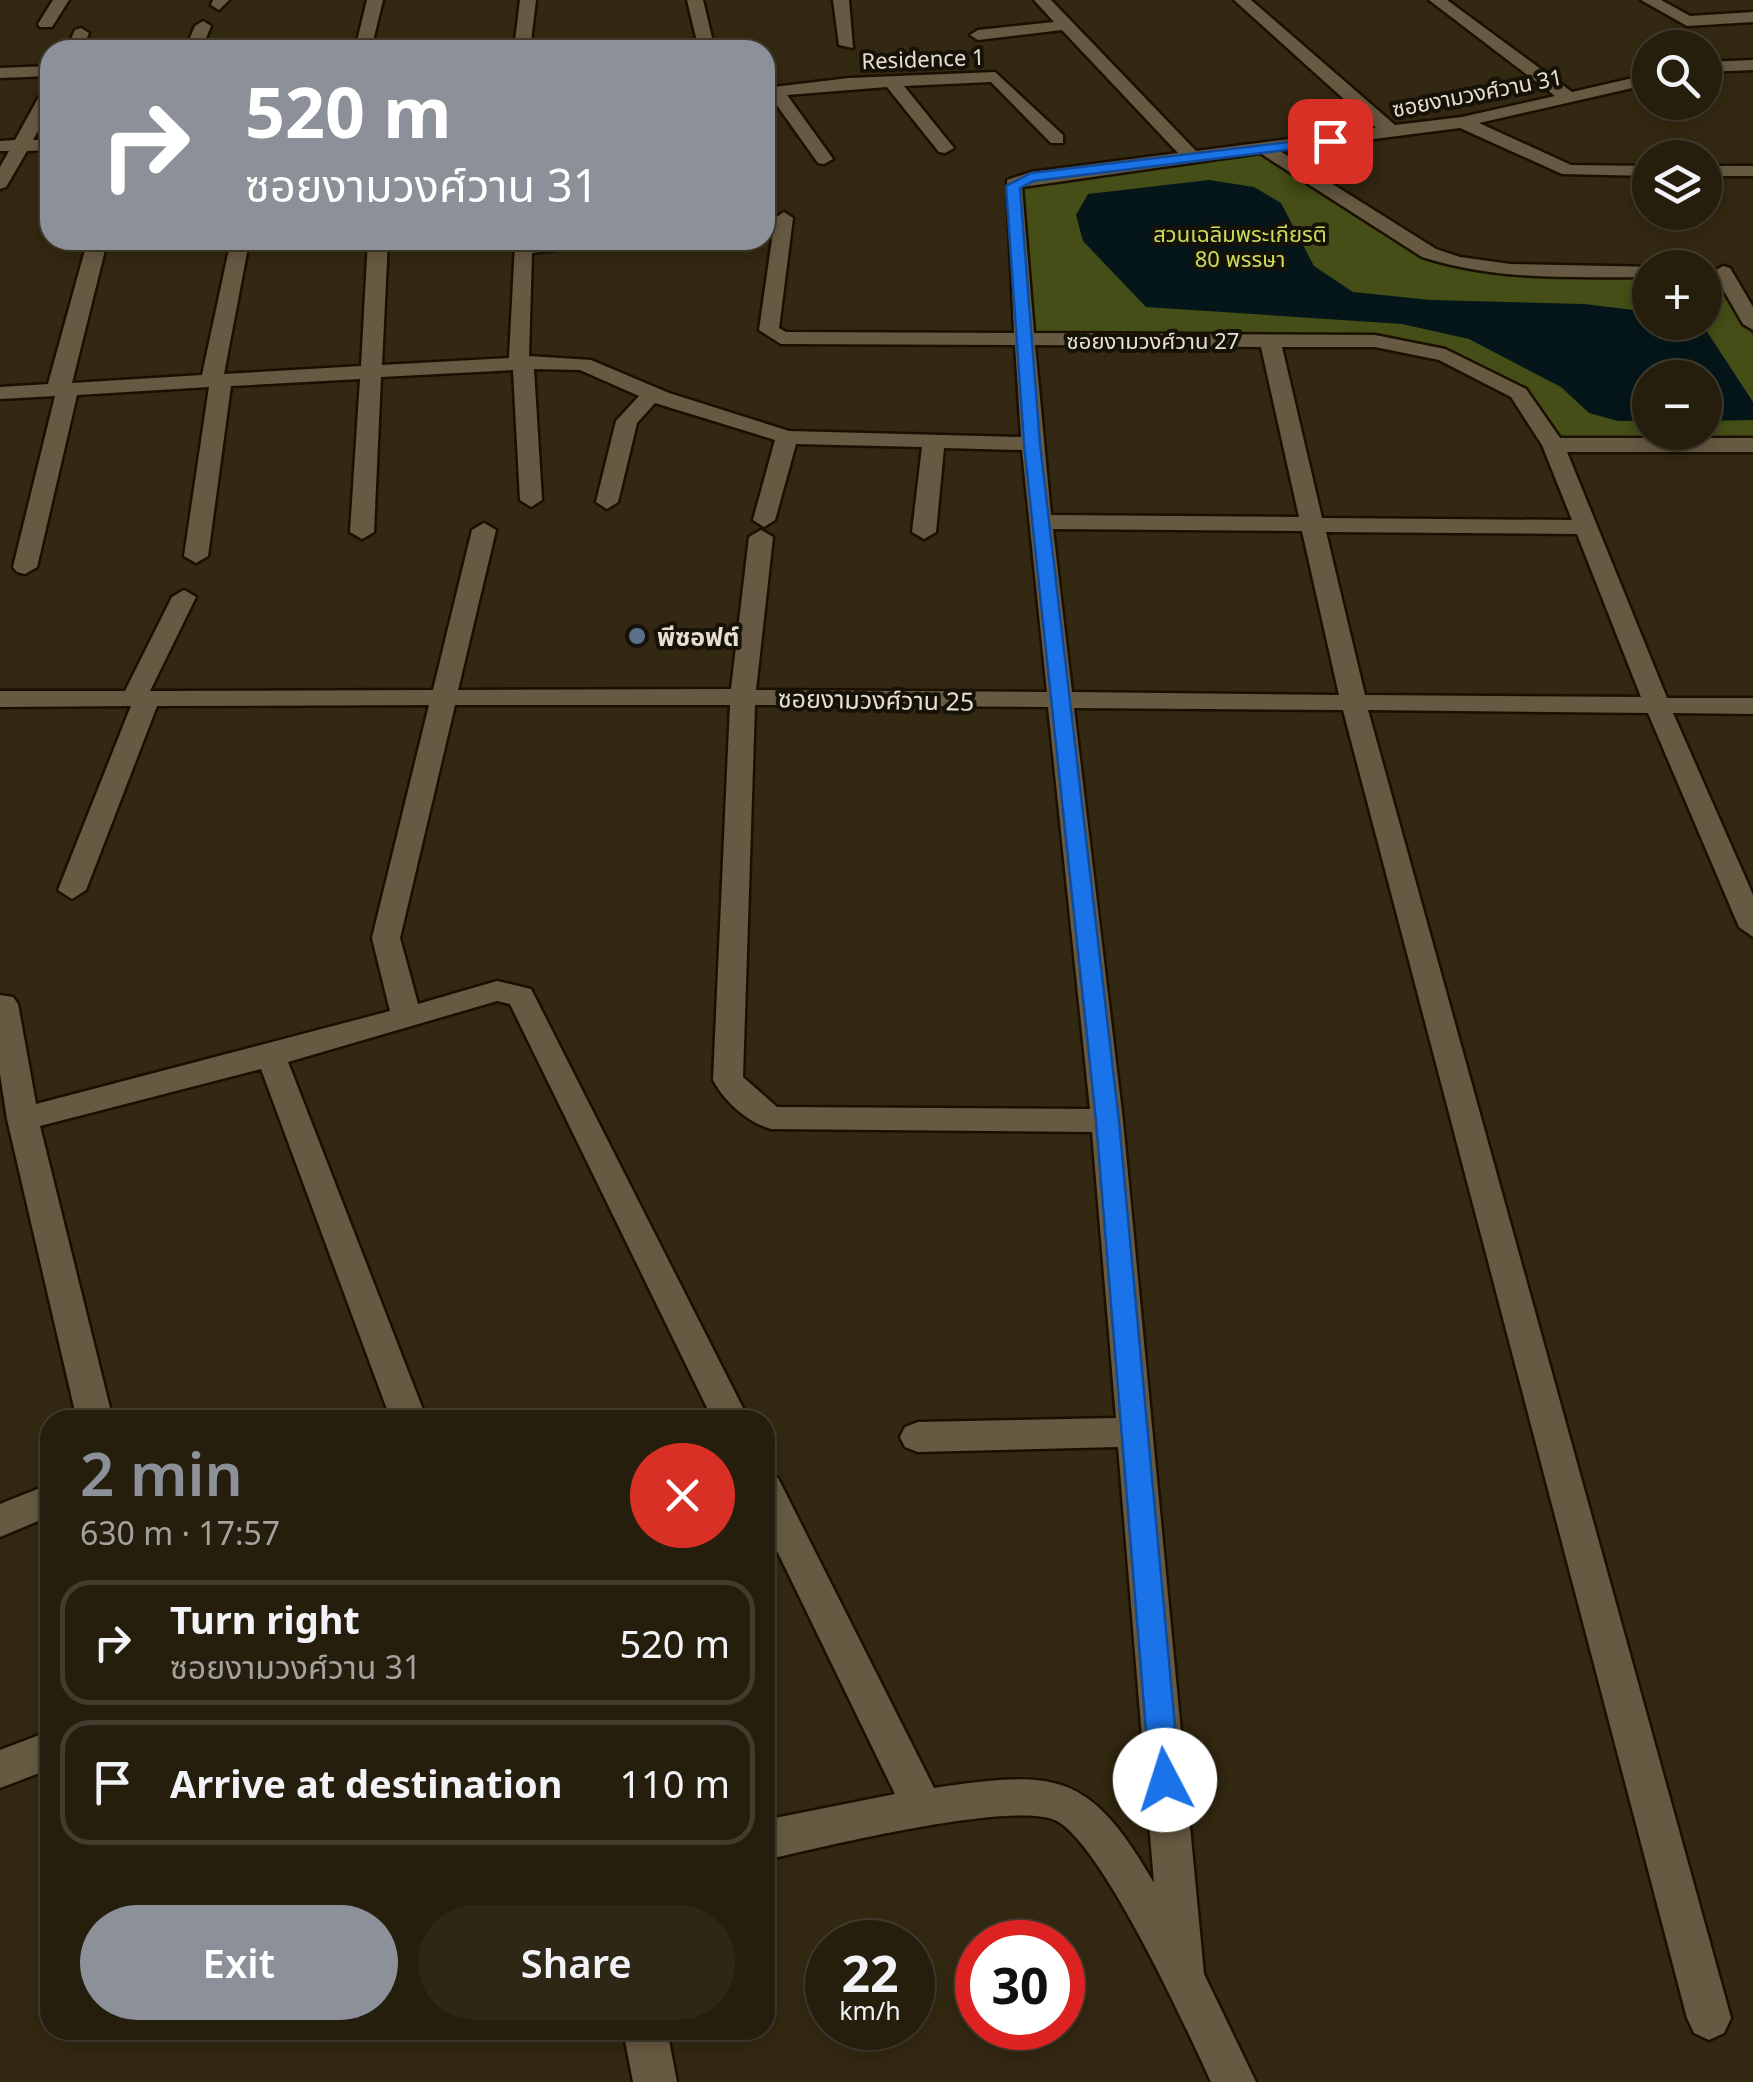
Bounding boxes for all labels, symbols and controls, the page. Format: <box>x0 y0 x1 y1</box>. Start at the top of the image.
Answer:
map controls <box>1632 30 1722 450</box>
button: search <box>1632 30 1722 120</box>
street label: Residence 1 <box>861 41 985 75</box>
street label: ซอยงามวงศ์วาน 31 <box>1389 61 1565 123</box>
text: 520 m <box>245 63 452 159</box>
icon: right <box>80 80 210 210</box>
pin <box>1288 99 1373 184</box>
icon: arrive <box>1303 114 1358 169</box>
button: layers <box>1632 140 1722 230</box>
text: ซอยงามวงศ์วาน 31 <box>245 154 598 215</box>
park label: สวนเฉลิมพระเกียรติ 80 พรรษา <box>1153 218 1327 273</box>
button: + <box>1632 250 1722 340</box>
street label: ซอยงามวงศ์วาน 27 <box>1067 325 1239 355</box>
button: − <box>1632 360 1722 450</box>
place label: พีซอฟต์ <box>657 619 739 653</box>
marker: พีซอฟต์ <box>626 625 648 647</box>
street label: ซอยงามวงศ์วาน 25 <box>778 680 974 718</box>
text: 2 min <box>80 1432 243 1514</box>
button: close <box>630 1443 735 1548</box>
text: 630 m · 17:57 <box>80 1511 280 1554</box>
text: Turn right <box>170 1593 360 1645</box>
icon: right <box>85 1615 140 1670</box>
text: 520 m <box>619 1617 730 1669</box>
text: ซอยงามวงศ์วาน 31 <box>170 1645 421 1688</box>
position arrow <box>1113 1728 1217 1832</box>
icon: arrive <box>85 1755 140 1810</box>
text: Arrive at destination <box>170 1757 562 1809</box>
text: 110 m <box>619 1757 730 1809</box>
button: Exit <box>80 1905 398 2020</box>
button: Share <box>418 1905 735 2020</box>
speed limit sign: 30 <box>955 1920 1085 2050</box>
text: 22 <box>841 1939 899 2007</box>
text: km/h <box>839 1993 901 2027</box>

